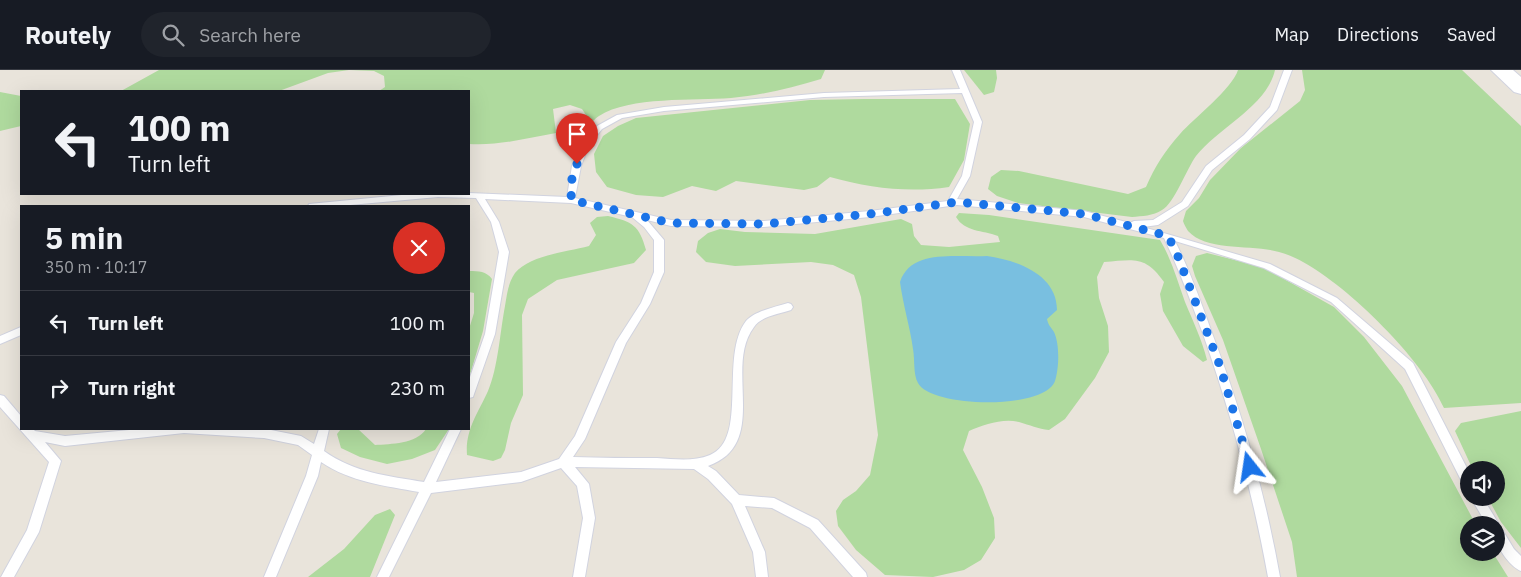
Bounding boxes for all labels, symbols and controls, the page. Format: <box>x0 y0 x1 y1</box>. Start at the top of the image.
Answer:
search box <box>141 12 491 57</box>
text: Routely <box>25 19 111 51</box>
icon: search <box>159 21 187 49</box>
text: Search here <box>199 23 301 47</box>
text: Map <box>1274 23 1309 46</box>
text: Directions <box>1337 23 1419 46</box>
text: Saved <box>1447 23 1496 46</box>
text: 100 m <box>128 105 231 151</box>
icon: left <box>45 110 110 175</box>
pin <box>556 113 598 164</box>
icon: arrive <box>563 120 591 148</box>
text: Turn left <box>128 149 211 178</box>
text: 5 min <box>45 218 123 257</box>
button: close <box>393 222 445 274</box>
text: 350 m · 10:17 <box>45 257 147 277</box>
icon: left <box>45 309 73 337</box>
text: Turn left <box>88 311 164 335</box>
text: 100 m <box>390 311 445 335</box>
icon: right <box>45 374 73 402</box>
text: Turn right <box>88 376 175 400</box>
text: 230 m <box>390 376 445 400</box>
position arrow <box>1223 440 1275 492</box>
map controls <box>1460 461 1505 561</box>
button: sound <box>1460 461 1505 506</box>
button: layers <box>1460 516 1505 561</box>

